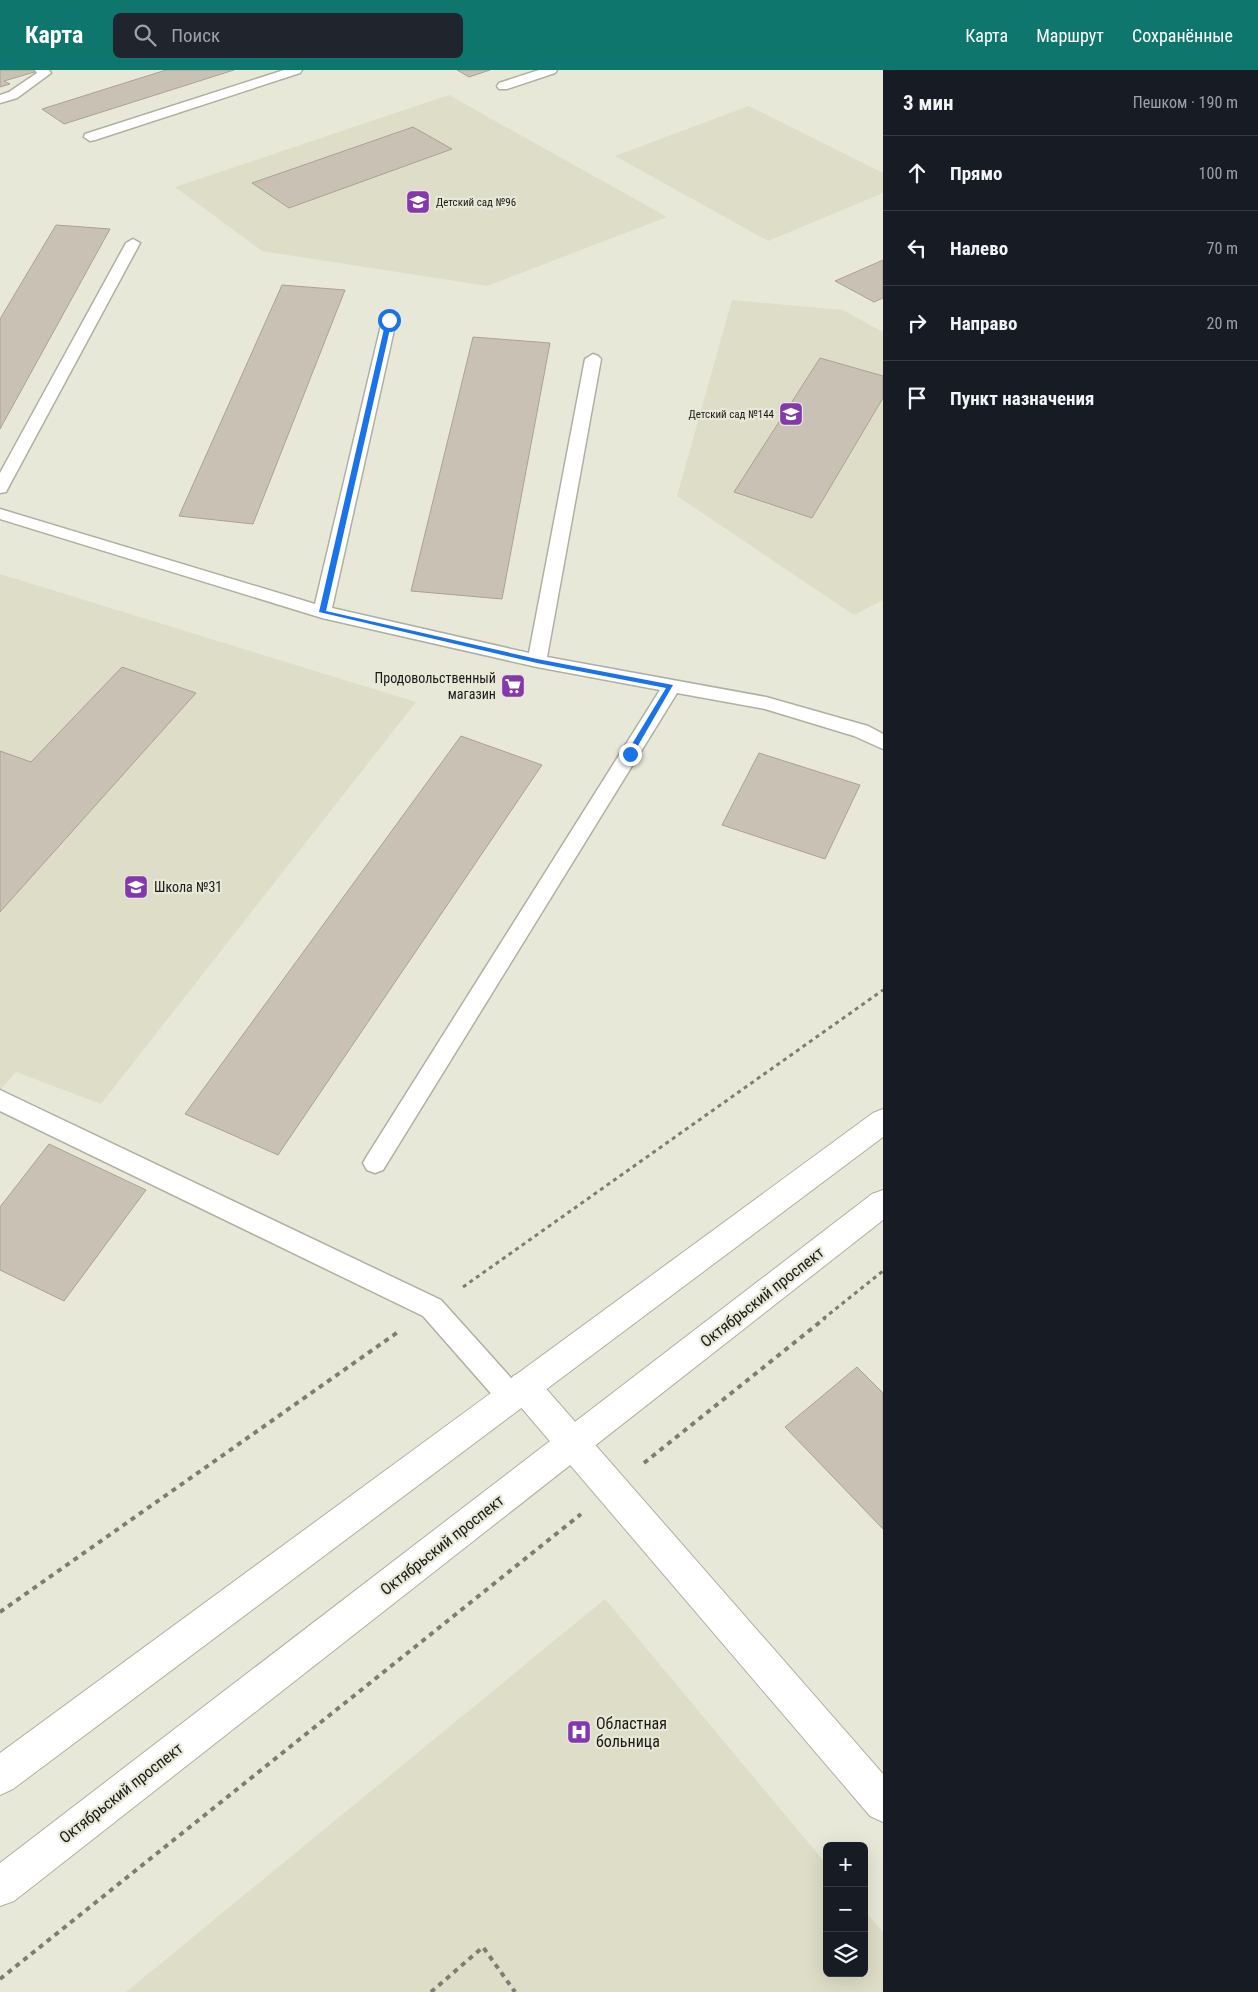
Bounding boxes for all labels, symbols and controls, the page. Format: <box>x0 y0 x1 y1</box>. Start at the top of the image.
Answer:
search box <box>113 13 463 58</box>
text: Карта <box>25 21 83 49</box>
icon: search <box>131 21 159 49</box>
text: Поиск <box>171 24 220 47</box>
text: Карта <box>965 25 1008 46</box>
text: Маршрут <box>1036 25 1104 46</box>
text: Сохранённые <box>1132 25 1233 46</box>
text: 3 мин <box>903 91 953 115</box>
text: Пешком · 190 m <box>1133 93 1238 112</box>
icon: ahead <box>903 159 931 187</box>
text: Прямо <box>950 162 1003 185</box>
text: 100 m <box>1199 164 1238 183</box>
school or university icon: Детский сад №96 <box>405 189 431 215</box>
place label: Детский сад №96 <box>436 196 516 209</box>
icon: left <box>903 234 931 262</box>
text: Налево <box>950 237 1008 260</box>
text: 70 m <box>1206 239 1238 258</box>
route start <box>378 309 401 332</box>
icon: right <box>903 309 931 337</box>
text: Направо <box>950 312 1017 335</box>
text: 20 m <box>1206 314 1238 333</box>
icon: arrive <box>903 384 931 412</box>
text: Пункт назначения <box>950 387 1094 410</box>
school or university icon: Детский сад №144 <box>778 401 804 427</box>
place label: Детский сад №144 <box>688 408 775 421</box>
place label: Продовольственный магазин <box>375 670 496 702</box>
supermarket icon: Продовольственный магазин <box>500 673 526 699</box>
route end <box>619 743 642 766</box>
school or university icon: Школа №31 <box>123 874 149 900</box>
place label: Школа №31 <box>154 879 222 895</box>
street label: Октябрьский проспект <box>696 1243 828 1351</box>
street label: Октябрьский проспект <box>376 1491 508 1599</box>
place label: Областная больница <box>596 1714 667 1751</box>
hospital icon: Областная больница <box>566 1719 592 1745</box>
street label: Октябрьский проспект <box>55 1739 187 1847</box>
map controls <box>823 1842 868 1977</box>
button: + <box>823 1842 868 1887</box>
button: − <box>823 1887 868 1932</box>
button: layers <box>823 1932 868 1977</box>

